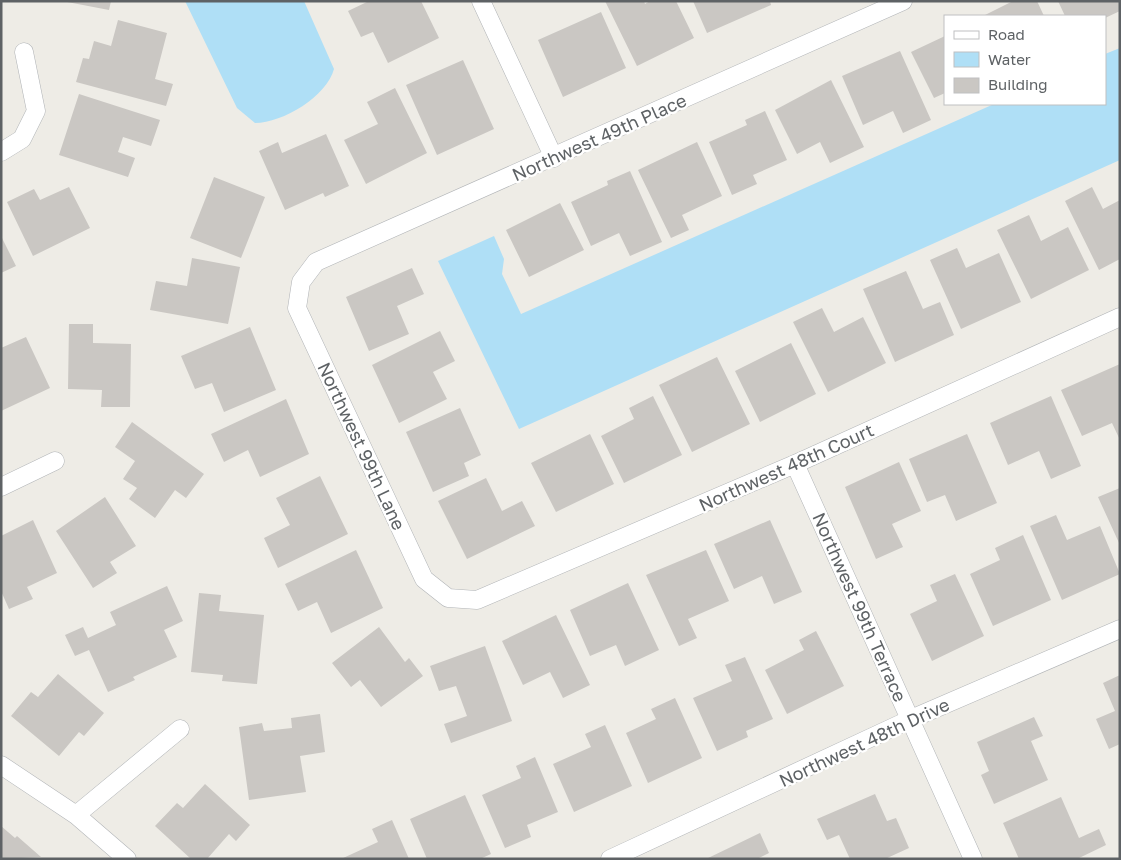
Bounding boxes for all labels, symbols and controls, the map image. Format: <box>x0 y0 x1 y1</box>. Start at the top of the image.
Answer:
legend <box>944 15 1106 105</box>
text: Road <box>988 25 1025 43</box>
text: Water <box>988 50 1031 68</box>
text: Building <box>988 75 1048 93</box>
street label: Northwest 49th Place <box>508 89 690 185</box>
street label: Northwest 99th Lane <box>313 359 411 533</box>
street label: Northwest 48th Court <box>695 418 877 516</box>
street label: Northwest 99th Terrace <box>808 509 912 705</box>
street label: Northwest 48th Drive <box>775 693 953 791</box>

